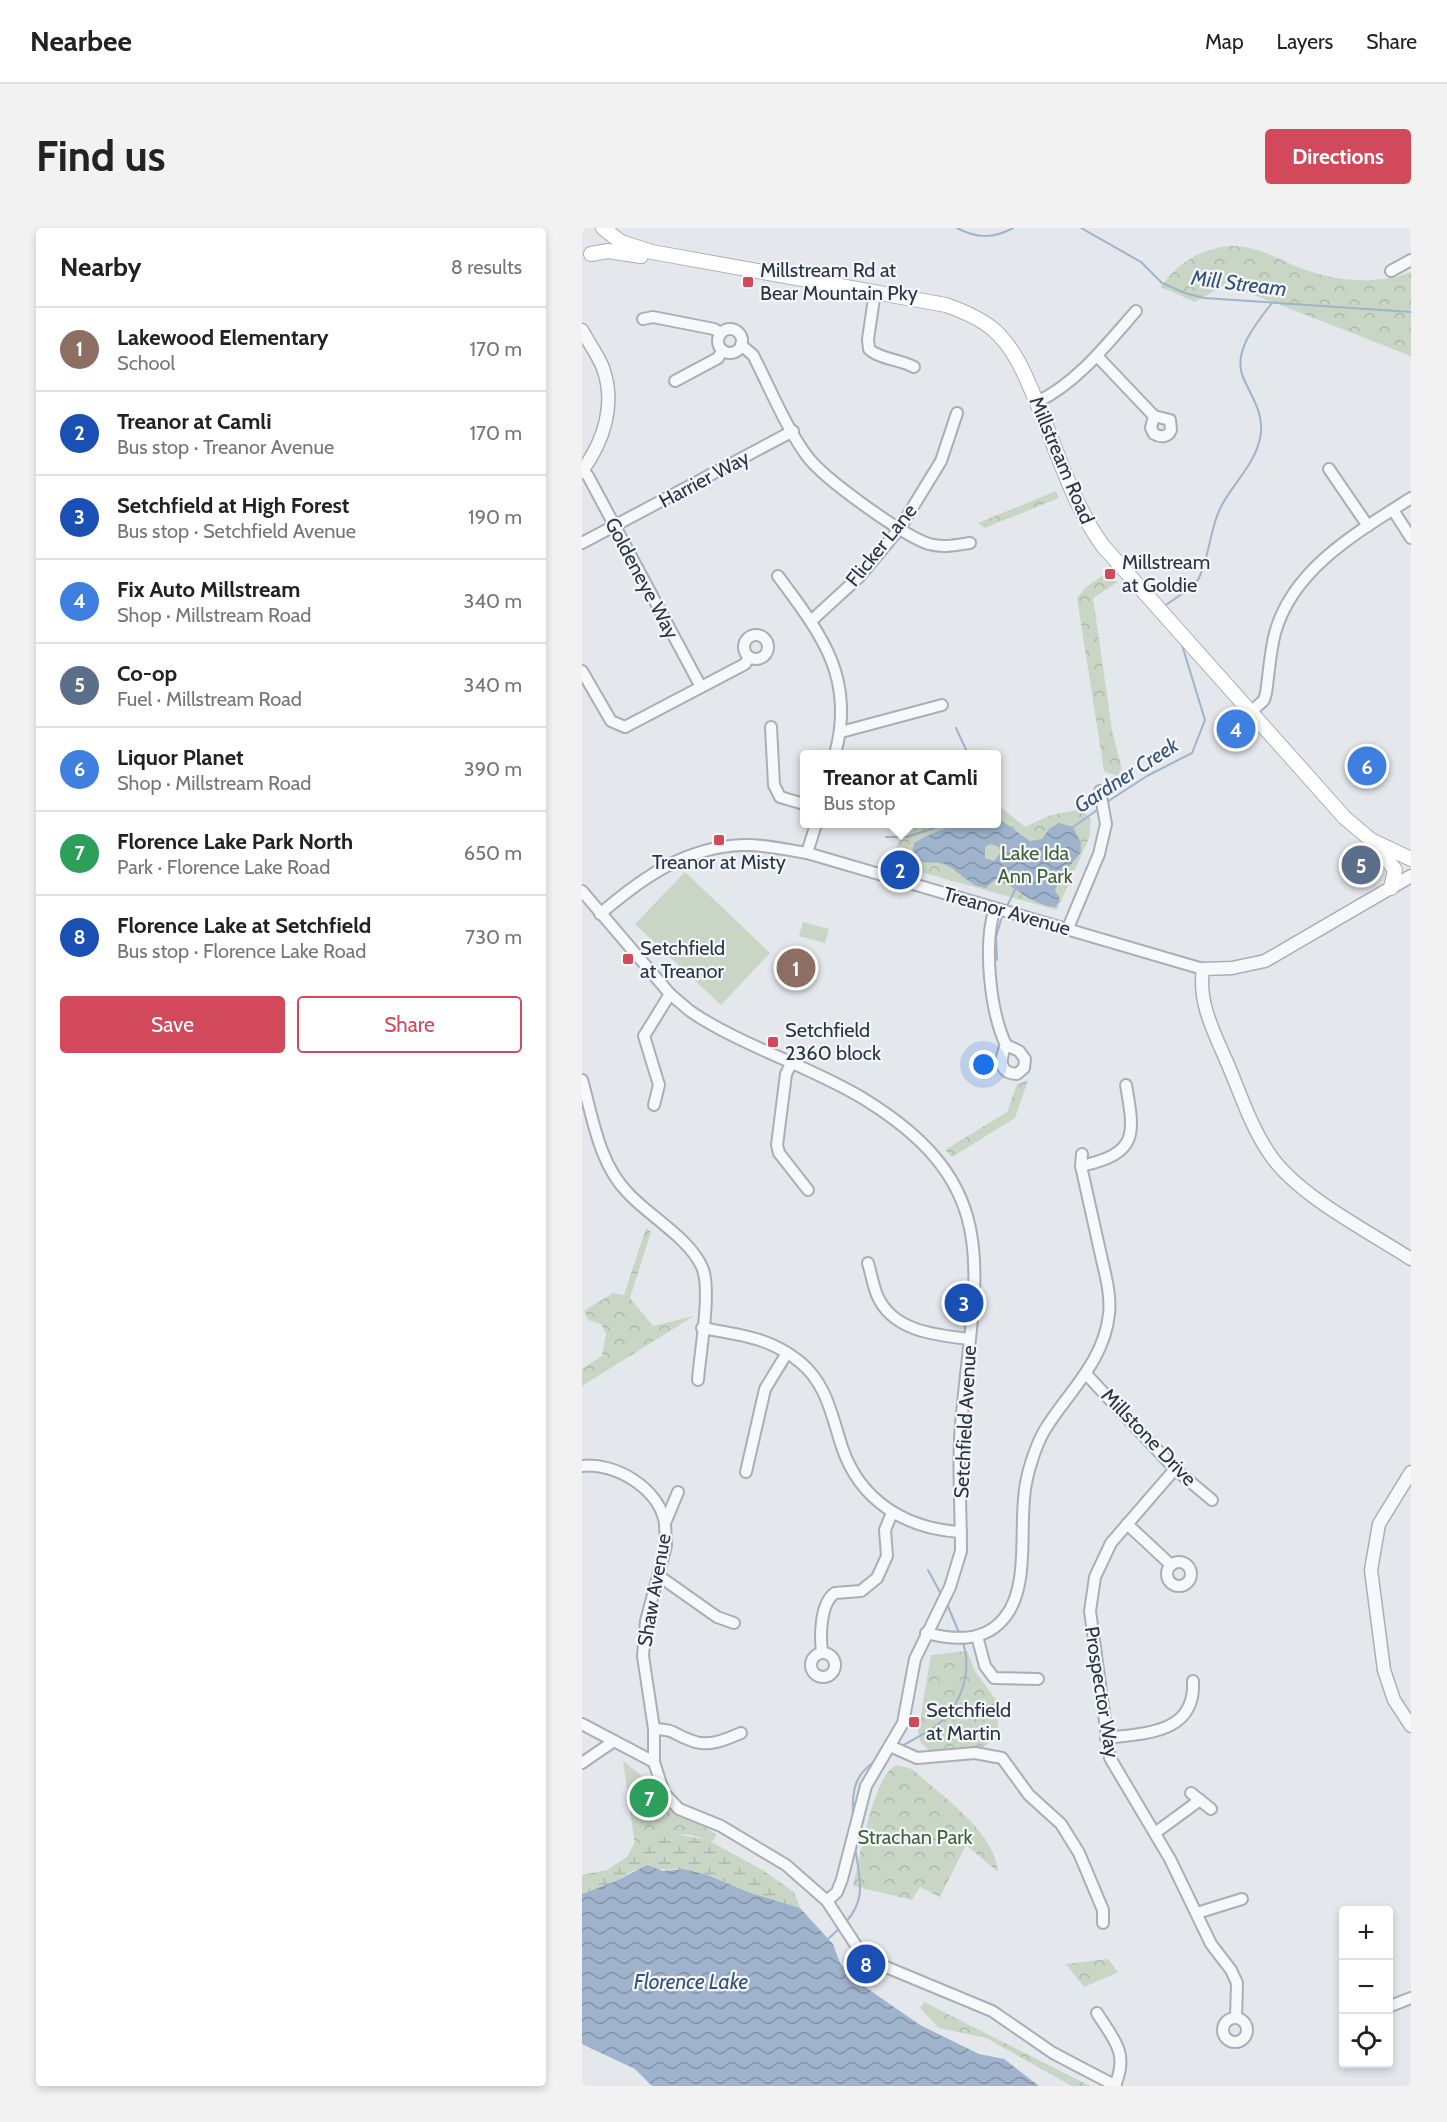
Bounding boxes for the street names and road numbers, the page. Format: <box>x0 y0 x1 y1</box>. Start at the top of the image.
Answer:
street label: Millstream Road <box>1024 393 1100 527</box>
street label: Harrier Way <box>655 445 753 513</box>
street label: Flicker Lane <box>840 499 922 591</box>
street label: Goldeneye Way <box>600 513 684 643</box>
street label: Treanor Avenue <box>941 881 1073 941</box>
street label: Setchfield Avenue <box>949 1345 981 1499</box>
street label: Millstone Drive <box>1096 1383 1202 1491</box>
street label: Shaw Avenue <box>632 1532 676 1648</box>
street label: Prospector Way <box>1080 1624 1124 1760</box>

